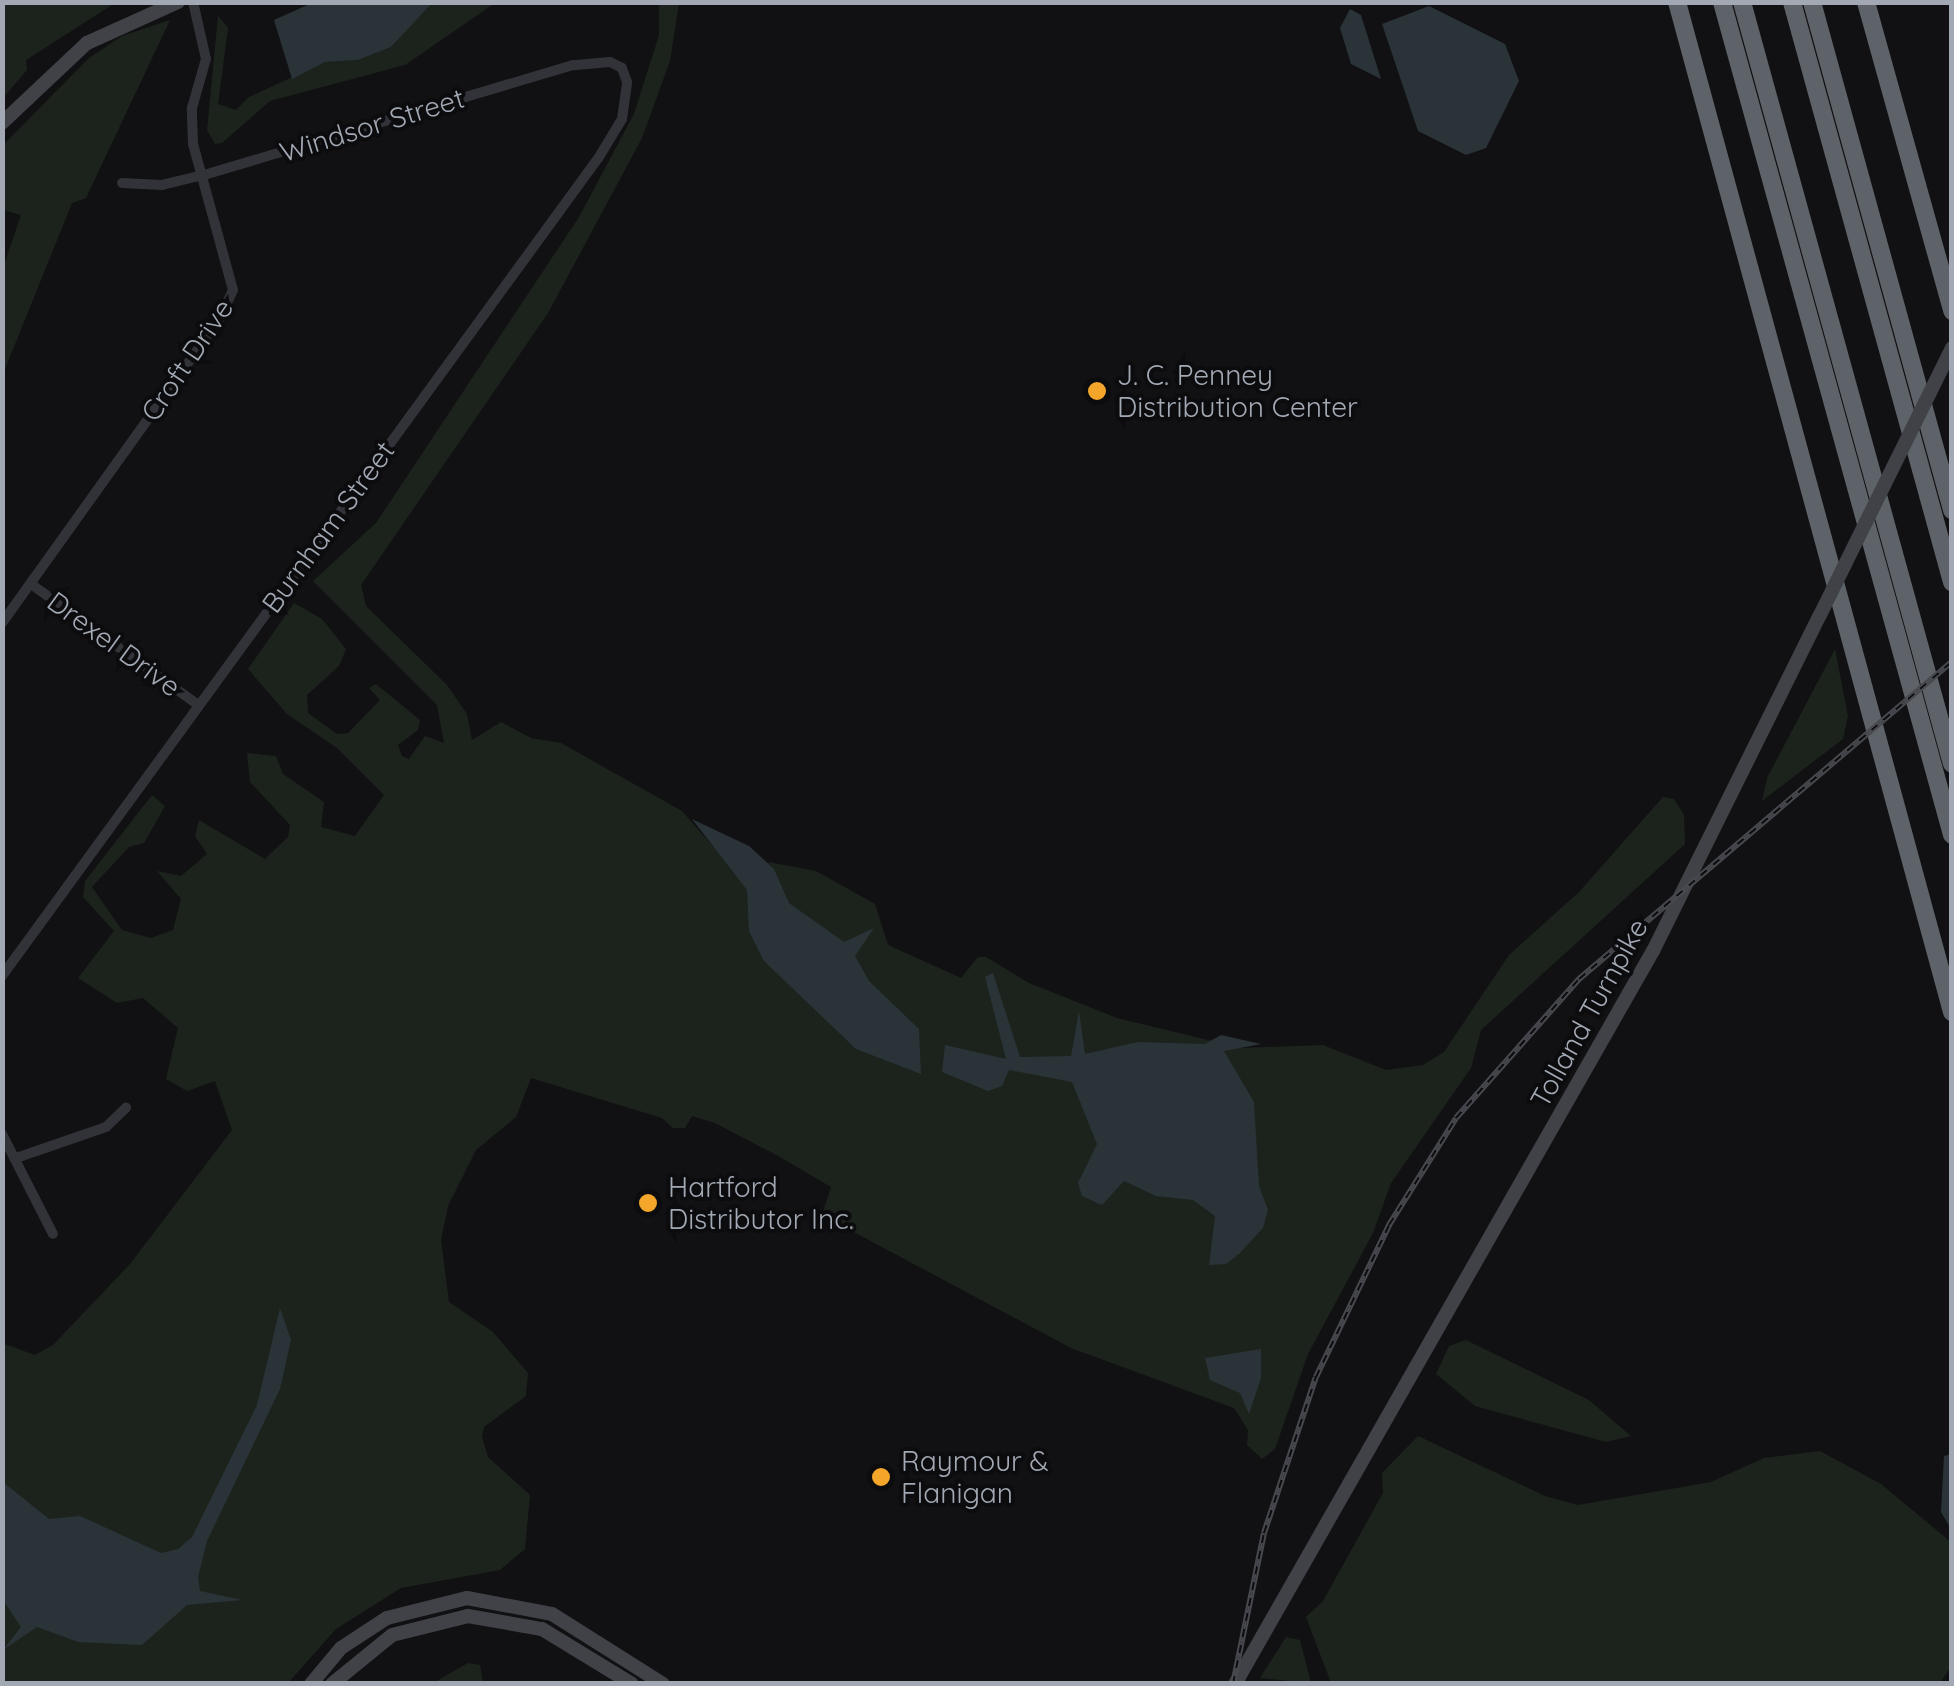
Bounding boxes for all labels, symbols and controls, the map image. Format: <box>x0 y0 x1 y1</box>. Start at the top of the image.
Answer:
street label: Windsor Street <box>276 81 468 169</box>
street label: Croft Drive <box>134 293 240 427</box>
place label: J. C. Penney Distribution Center <box>1117 358 1358 424</box>
marker: J. C. Penney Distribution Center <box>1086 380 1108 402</box>
street label: Burnham Street <box>255 435 401 619</box>
street label: Drexel Drive <box>41 584 187 704</box>
street label: Tolland Turnpike <box>1523 913 1655 1113</box>
place label: Hartford Distributor Inc. <box>668 1170 854 1236</box>
marker: Hartford Distributor Inc. <box>637 1192 659 1214</box>
place label: Raymour & Flanigan <box>901 1444 1049 1510</box>
marker: Raymour & Flanigan <box>870 1466 892 1488</box>

